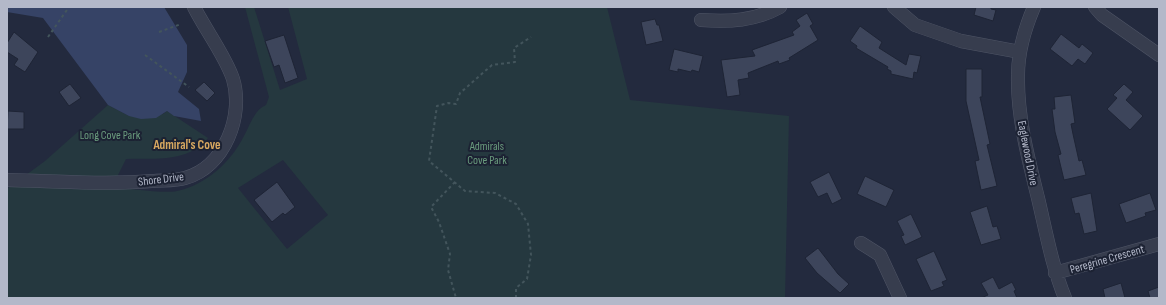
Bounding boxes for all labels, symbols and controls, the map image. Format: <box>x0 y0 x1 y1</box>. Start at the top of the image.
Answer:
street label: Eaglewood Drive <box>1014 119 1041 187</box>
park label: Long Cove Park <box>80 128 141 143</box>
district label: Admiral's Cove <box>152 137 221 153</box>
park label: Admirals Cove Park <box>467 139 507 168</box>
street label: Shore Drive <box>137 169 185 190</box>
street label: Peregrine Crescent <box>1068 242 1146 277</box>

